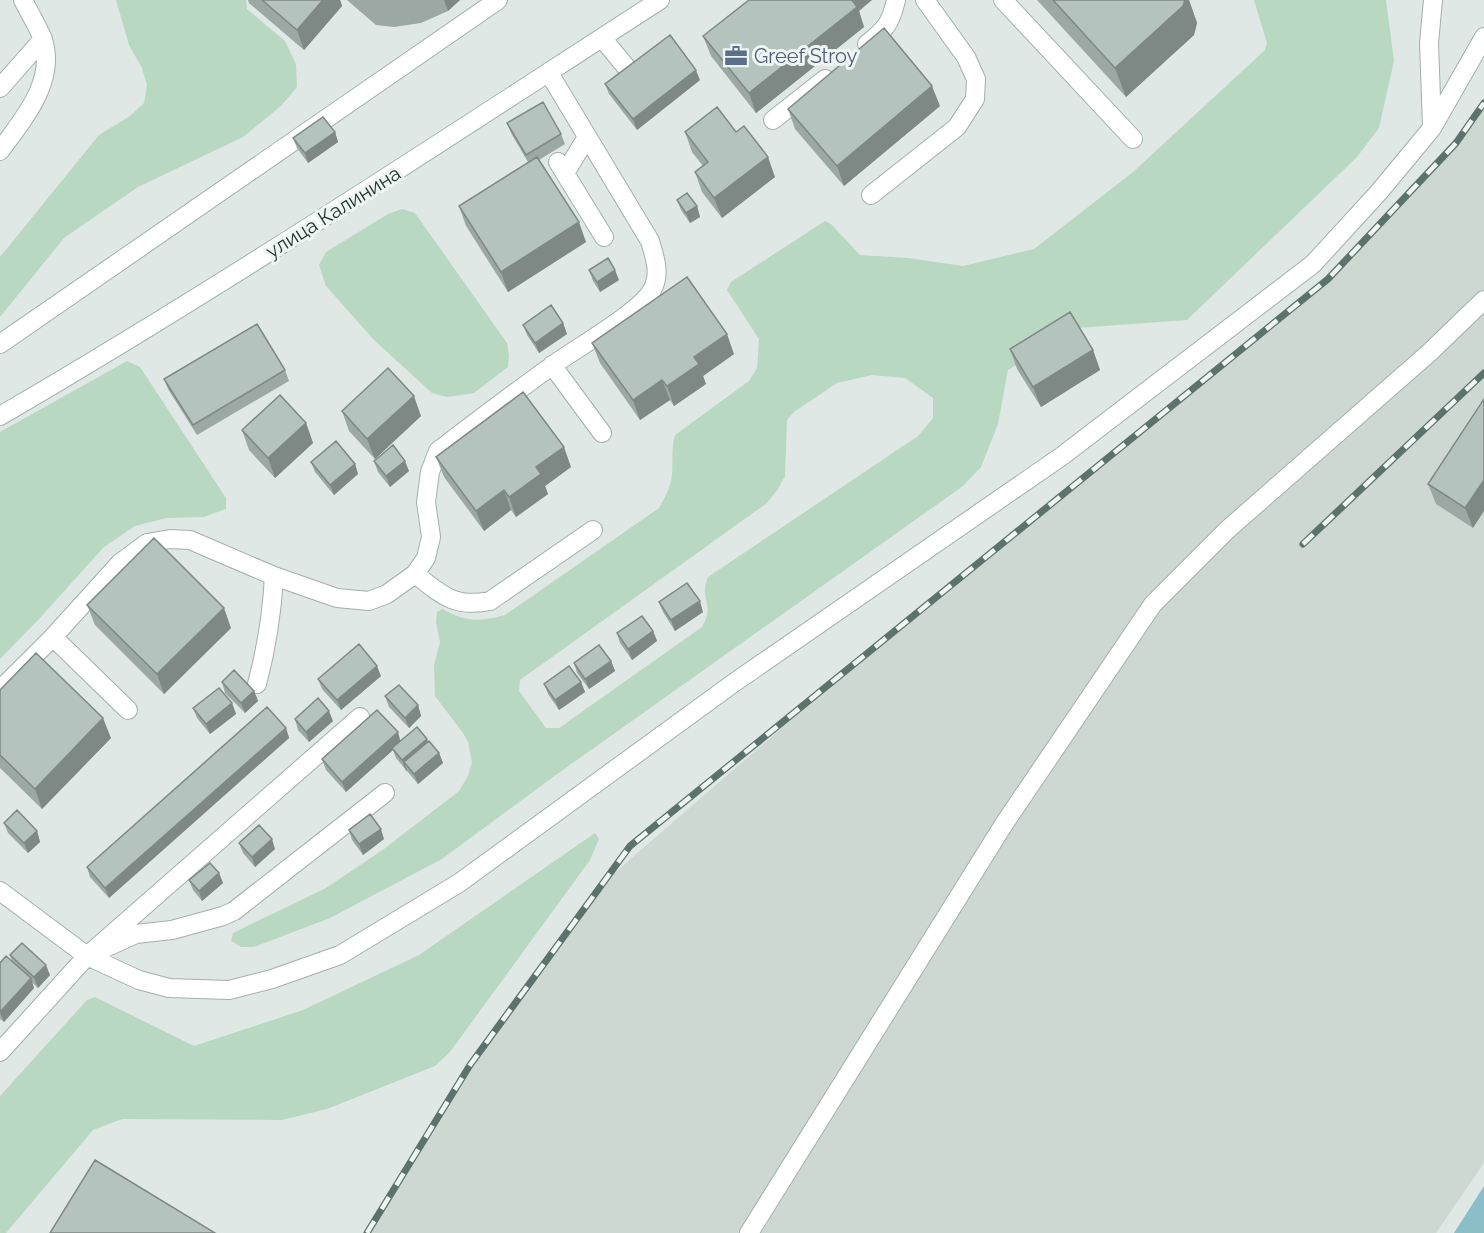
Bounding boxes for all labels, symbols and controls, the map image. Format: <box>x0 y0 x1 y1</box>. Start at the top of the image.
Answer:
office icon: Greef Stroy <box>723 43 749 69</box>
place label: Greef Stroy <box>754 44 858 68</box>
street label: улица Калинина <box>261 161 405 263</box>

